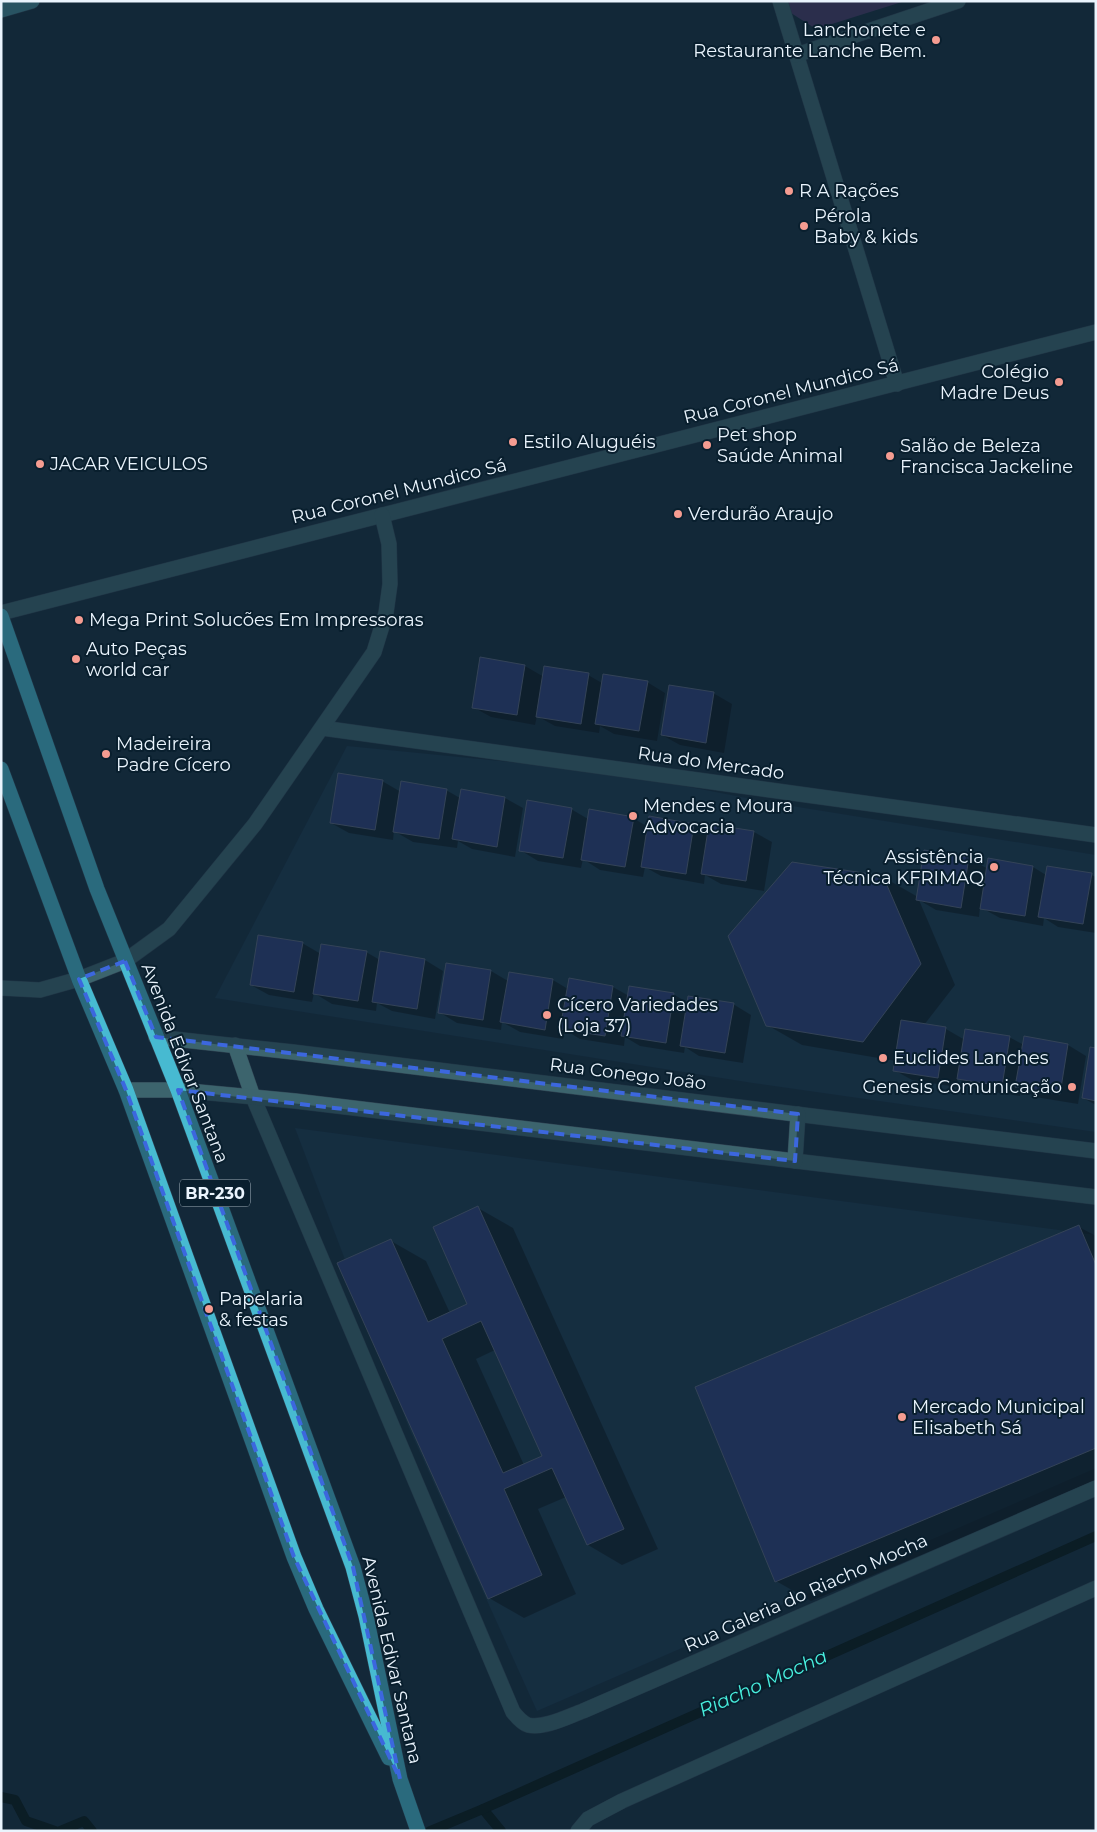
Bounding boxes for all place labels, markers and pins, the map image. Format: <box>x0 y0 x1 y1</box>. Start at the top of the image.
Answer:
place label: Lanchonete e Restaurante Lanche Bem. <box>693 19 926 62</box>
marker: Lanchonete e Restaurante Lanche Bem. <box>930 34 942 46</box>
place label: R A Rações <box>799 180 899 202</box>
marker: R A Rações <box>783 185 795 197</box>
place label: Pérola Baby & kids <box>814 205 918 248</box>
marker: Pérola Baby & kids <box>798 220 810 232</box>
place label: Colégio Madre Deus <box>940 361 1049 404</box>
marker: Colégio Madre Deus <box>1053 376 1065 388</box>
place label: Pet shop Saúde Animal <box>717 424 843 467</box>
place label: Estilo Aluguéis <box>523 431 656 453</box>
place label: Salão de Beleza Francisca Jackeline <box>900 435 1073 478</box>
marker: Estilo Aluguéis <box>507 436 519 448</box>
marker: Pet shop Saúde Animal <box>701 439 713 451</box>
marker: Salão de Beleza Francisca Jackeline <box>884 450 896 462</box>
place label: JACAR VEICULOS <box>49 453 208 475</box>
marker: JACAR VEICULOS <box>34 458 46 470</box>
place label: Verdurão Araujo <box>688 503 833 525</box>
marker: Verdurão Araujo <box>672 508 684 520</box>
place label: Mega Print Solucões Em Impressoras <box>89 609 424 631</box>
marker: Mega Print Solucões Em Impressoras <box>73 614 85 626</box>
place label: Auto Peças world car <box>86 638 187 681</box>
marker: Auto Peças world car <box>70 653 82 665</box>
place label: Madeireira Padre Cícero <box>116 733 231 776</box>
marker: Madeireira Padre Cícero <box>100 748 112 760</box>
place label: Mendes e Moura Advocacia <box>643 795 793 838</box>
marker: Mendes e Moura Advocacia <box>627 810 639 822</box>
place label: Assistência Técnica KFRIMAQ <box>824 846 984 889</box>
marker: Assistência Técnica KFRIMAQ <box>988 861 1000 873</box>
place label: Cícero Variedades (Loja 37) <box>557 994 718 1037</box>
marker: Cícero Variedades (Loja 37) <box>541 1009 553 1021</box>
place label: Euclides Lanches <box>893 1047 1049 1069</box>
marker: Euclides Lanches <box>877 1052 889 1064</box>
place label: Genesis Comunicação <box>862 1076 1062 1098</box>
marker: Genesis Comunicação <box>1066 1081 1078 1093</box>
place label: Papelaria & festas <box>219 1288 303 1331</box>
marker: Papelaria & festas <box>203 1303 215 1315</box>
place label: Mercado Municipal Elisabeth Sá <box>912 1396 1085 1439</box>
marker: Mercado Municipal Elisabeth Sá <box>896 1411 908 1423</box>

